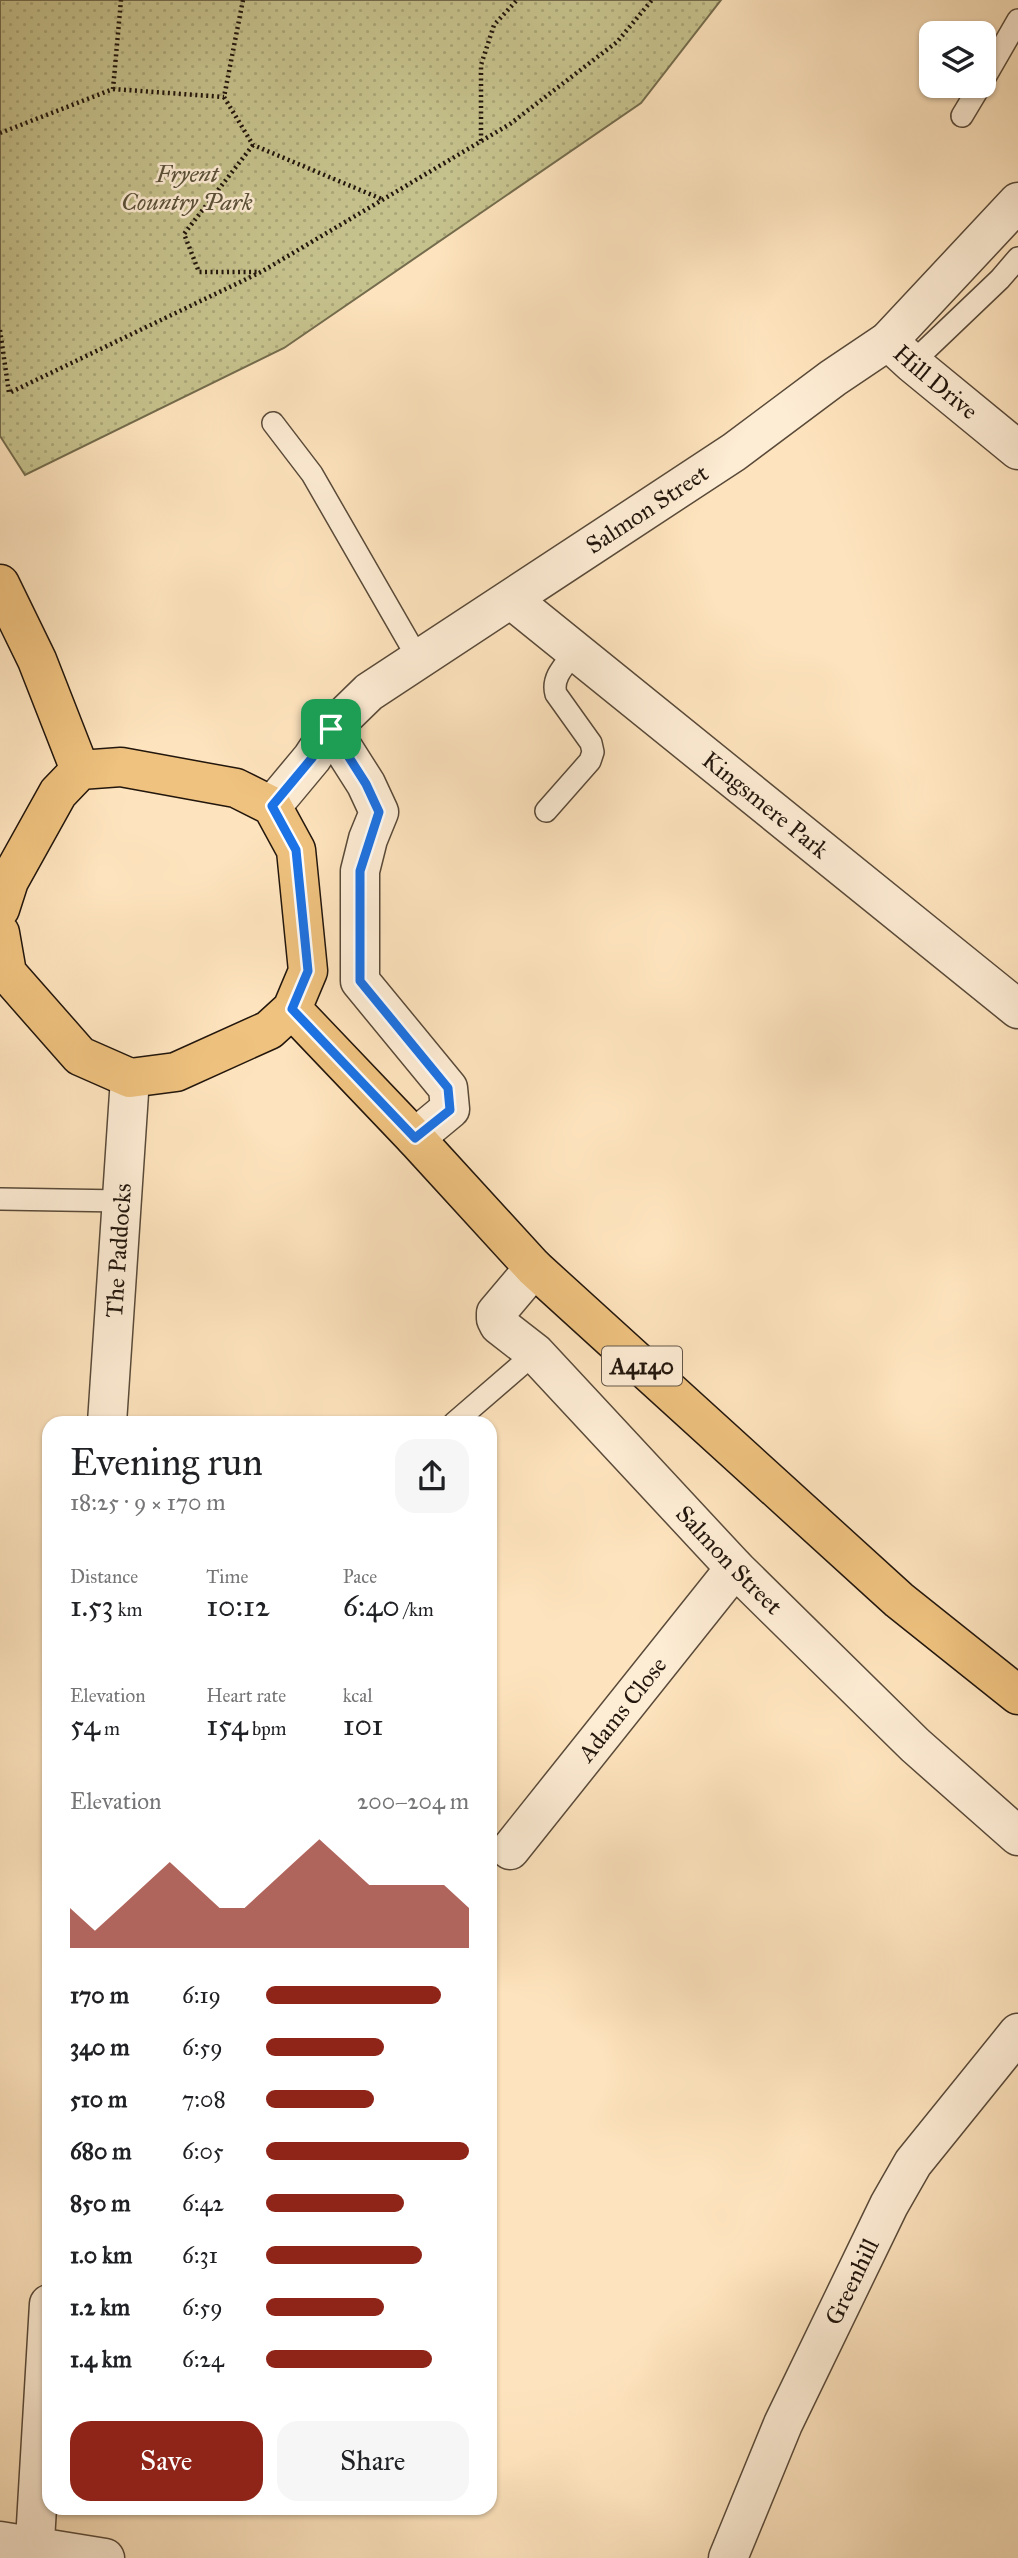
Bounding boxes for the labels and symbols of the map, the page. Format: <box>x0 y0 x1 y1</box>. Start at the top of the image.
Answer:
park label: Fryent Country Park <box>121 159 253 217</box>
street label: Hill Drive <box>887 338 984 426</box>
street label: Salmon Street <box>580 458 714 560</box>
pin <box>301 699 361 759</box>
street label: Kingsmere Park <box>696 745 836 866</box>
street label: The Paddocks <box>99 1182 138 1319</box>
road number: A4140 <box>602 1346 682 1386</box>
street label: Salmon Street <box>669 1499 789 1621</box>
street label: Adams Close <box>571 1651 673 1769</box>
street label: Greenhill <box>818 2233 886 2330</box>

